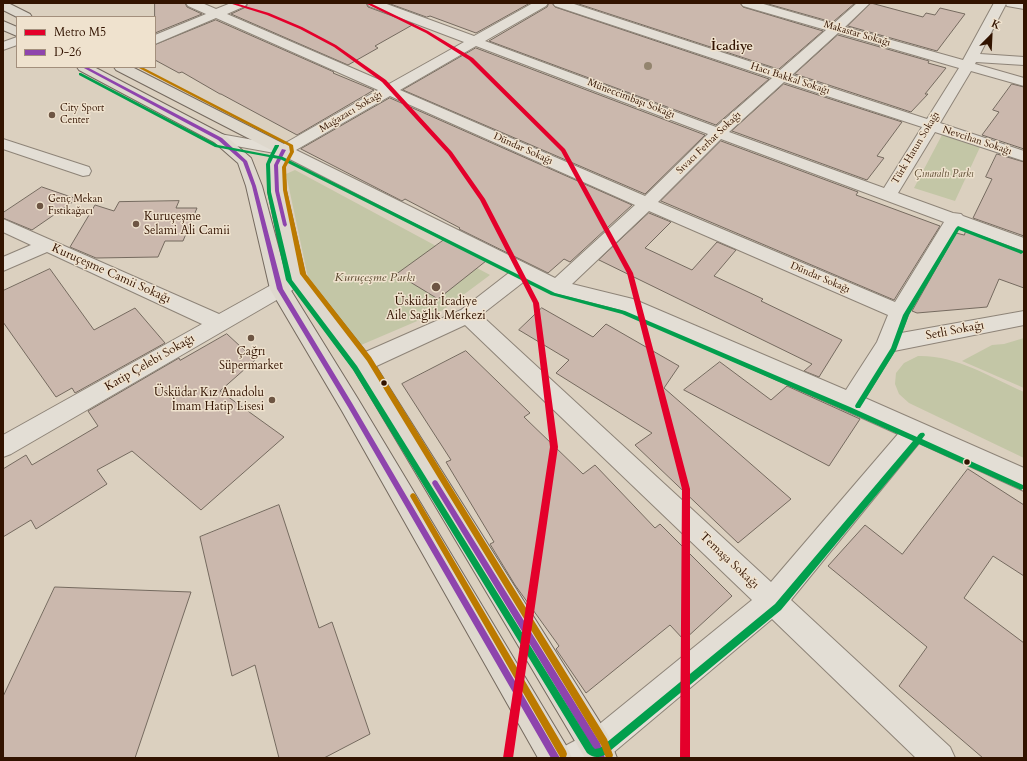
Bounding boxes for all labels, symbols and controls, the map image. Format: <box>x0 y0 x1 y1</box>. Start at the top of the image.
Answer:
legend <box>16 16 156 68</box>
north arrow <box>971 16 1011 56</box>
text: K <box>989 16 1003 33</box>
street label: Makastar Sokağı <box>822 19 892 49</box>
text: Metro M5 <box>54 24 106 40</box>
district label: İcadiye <box>711 39 753 55</box>
text: D-26 <box>54 44 81 60</box>
street label: Hacı Bakkal Sokağı <box>749 61 831 97</box>
street label: Müneccimbaşı Sokağı <box>586 77 676 121</box>
street label: Mağazacı Sokağı <box>317 89 385 135</box>
place label: City Sport Center <box>60 103 104 126</box>
street label: Sıvacı Ferhat Sokağı <box>674 109 744 177</box>
street label: Türk Hatun Sokağı <box>890 109 942 187</box>
marker: City Sport Center <box>47 110 57 120</box>
street label: Nevcihan Sokağı <box>941 124 1013 158</box>
street label: Dündar Sokağı <box>491 131 555 167</box>
park label: Çınaraltı Parkı <box>914 169 974 181</box>
place label: Genç Mekan Fıstıkağacı <box>48 194 103 218</box>
marker: Genç Mekan Fıstıkağacı <box>35 201 45 211</box>
place label: Kuruçeşme Selami Ali Camii <box>144 210 230 238</box>
marker: Kuruçeşme Selami Ali Camii <box>131 219 141 229</box>
street label: Kuruçeşme Camii Sokağı <box>49 241 173 307</box>
street label: Dündar Sokağı <box>788 260 852 296</box>
park label: Kuruçeşme Parkı <box>335 271 415 285</box>
marker: Üsküdar İcadiye Aile Sağlık Merkezi <box>430 281 442 293</box>
place label: Üsküdar İcadiye Aile Sağlık Merkezi <box>386 295 486 323</box>
street label: Setli Sokağı <box>925 318 985 344</box>
street label: Katip Çelebi Sokağı <box>103 331 197 395</box>
marker: Çağrı Süpermarket <box>246 333 256 343</box>
place label: Çağrı Süpermarket <box>219 345 283 373</box>
unlabelled marker <box>379 378 389 388</box>
place label: Üsküdar Kız Anadolu İmam Hatip Lisesi <box>154 386 264 414</box>
marker: Üsküdar Kız Anadolu İmam Hatip Lisesi <box>267 395 277 405</box>
unlabelled marker <box>962 457 972 467</box>
street label: Temaşa Sokağı <box>696 530 762 592</box>

